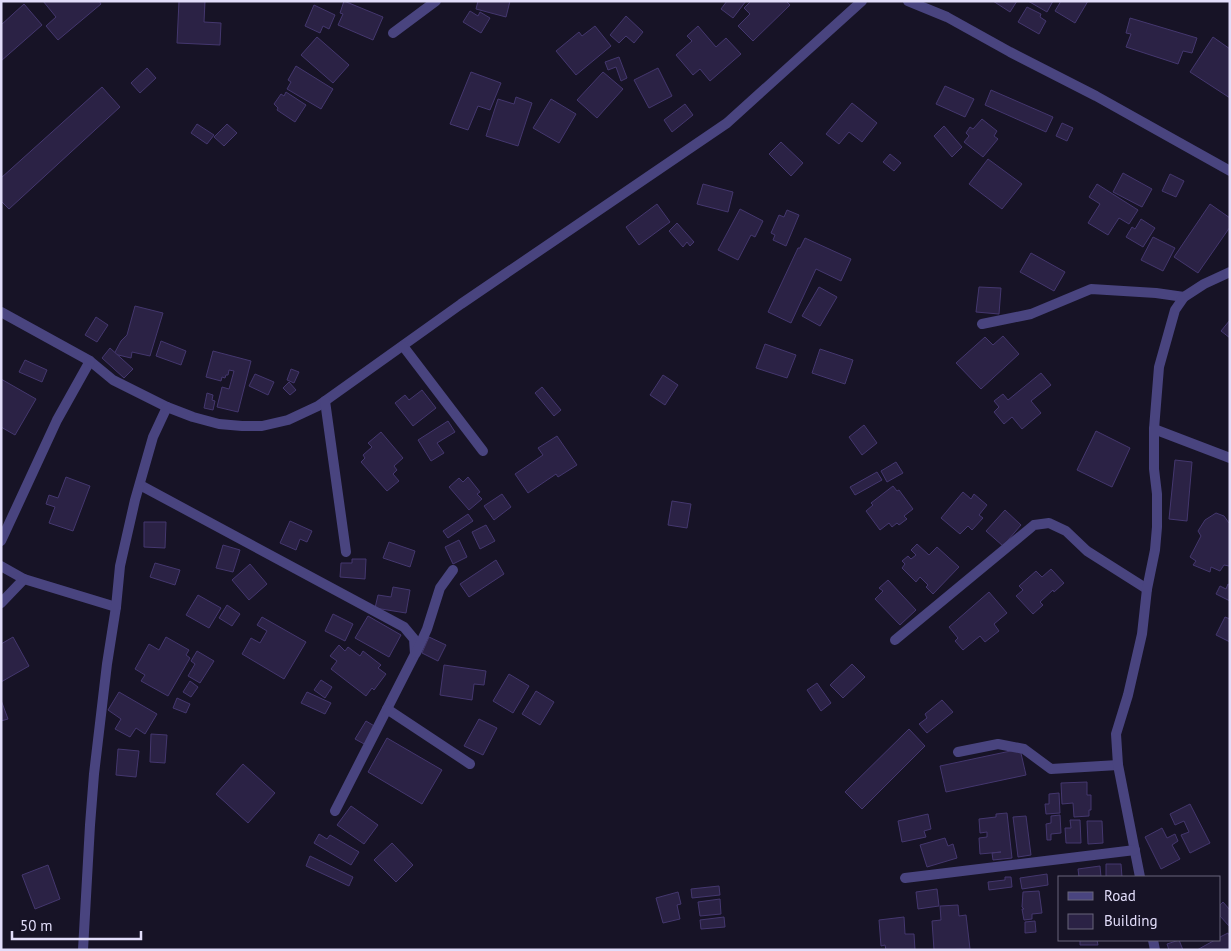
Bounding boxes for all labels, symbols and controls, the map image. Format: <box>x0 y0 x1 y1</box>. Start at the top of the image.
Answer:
legend <box>1058 876 1221 941</box>
text: Road <box>1104 886 1136 905</box>
scale bar <box>12 908 141 940</box>
text: Building <box>1104 911 1158 930</box>
text: 50 m <box>20 916 53 935</box>

